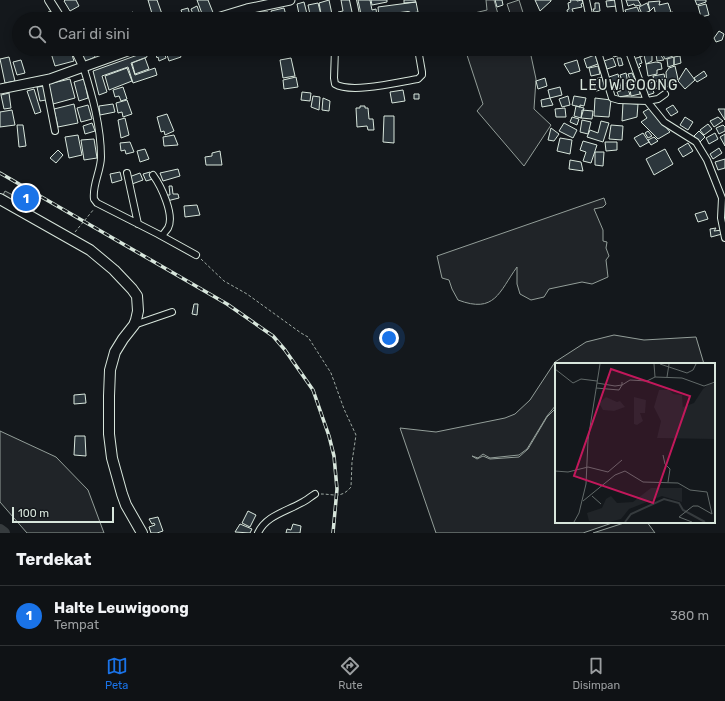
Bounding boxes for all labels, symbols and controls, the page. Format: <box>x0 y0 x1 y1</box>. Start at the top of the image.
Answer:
search box <box>12 12 713 56</box>
icon: search <box>26 23 48 45</box>
text: Cari di sini <box>58 25 130 43</box>
district label: LEUWIGOONG <box>580 77 678 94</box>
pin: 1 <box>13 183 39 213</box>
your location <box>379 328 399 348</box>
inset map <box>555 363 715 523</box>
scale bar <box>12 505 114 524</box>
text: 100 m <box>18 507 49 520</box>
text: Terdekat <box>16 549 91 569</box>
text: Halte Leuwigoong <box>54 599 189 617</box>
text: 1 <box>26 608 32 623</box>
text: 380 m <box>670 608 709 623</box>
text: Tempat <box>54 617 99 632</box>
tab: Peta <box>105 655 128 692</box>
tab: Rute <box>338 655 363 692</box>
tab: Disimpan <box>572 655 620 692</box>

